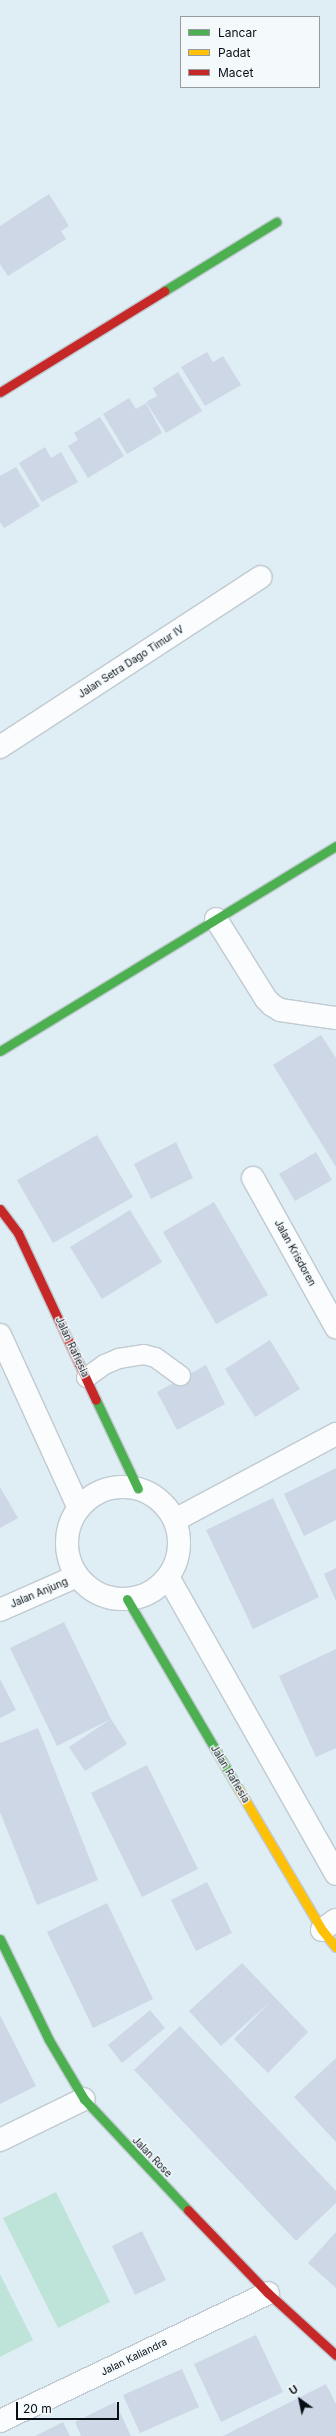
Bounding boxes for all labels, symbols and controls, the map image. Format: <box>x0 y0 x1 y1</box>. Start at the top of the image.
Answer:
legend <box>180 16 320 88</box>
text: Lancar <box>218 25 257 40</box>
text: Padat <box>218 45 250 60</box>
text: Macet <box>218 65 253 80</box>
street label: Jalan Setra Dago Timur IV <box>76 623 186 701</box>
street label: Jalan Krisdoren <box>272 1218 318 1288</box>
street label: Jalan Raflesia <box>53 1315 91 1379</box>
street label: Jalan Anjung <box>8 1576 70 1610</box>
street label: Jalan Raflesia <box>208 1743 252 1805</box>
street label: Jalan Rose <box>130 2134 174 2180</box>
street label: Jalan Kaliandra <box>99 2336 169 2378</box>
north arrow <box>280 2380 320 2420</box>
text: U <box>286 2382 301 2398</box>
scale bar <box>18 2394 121 2420</box>
text: 20 m <box>23 2401 52 2416</box>

